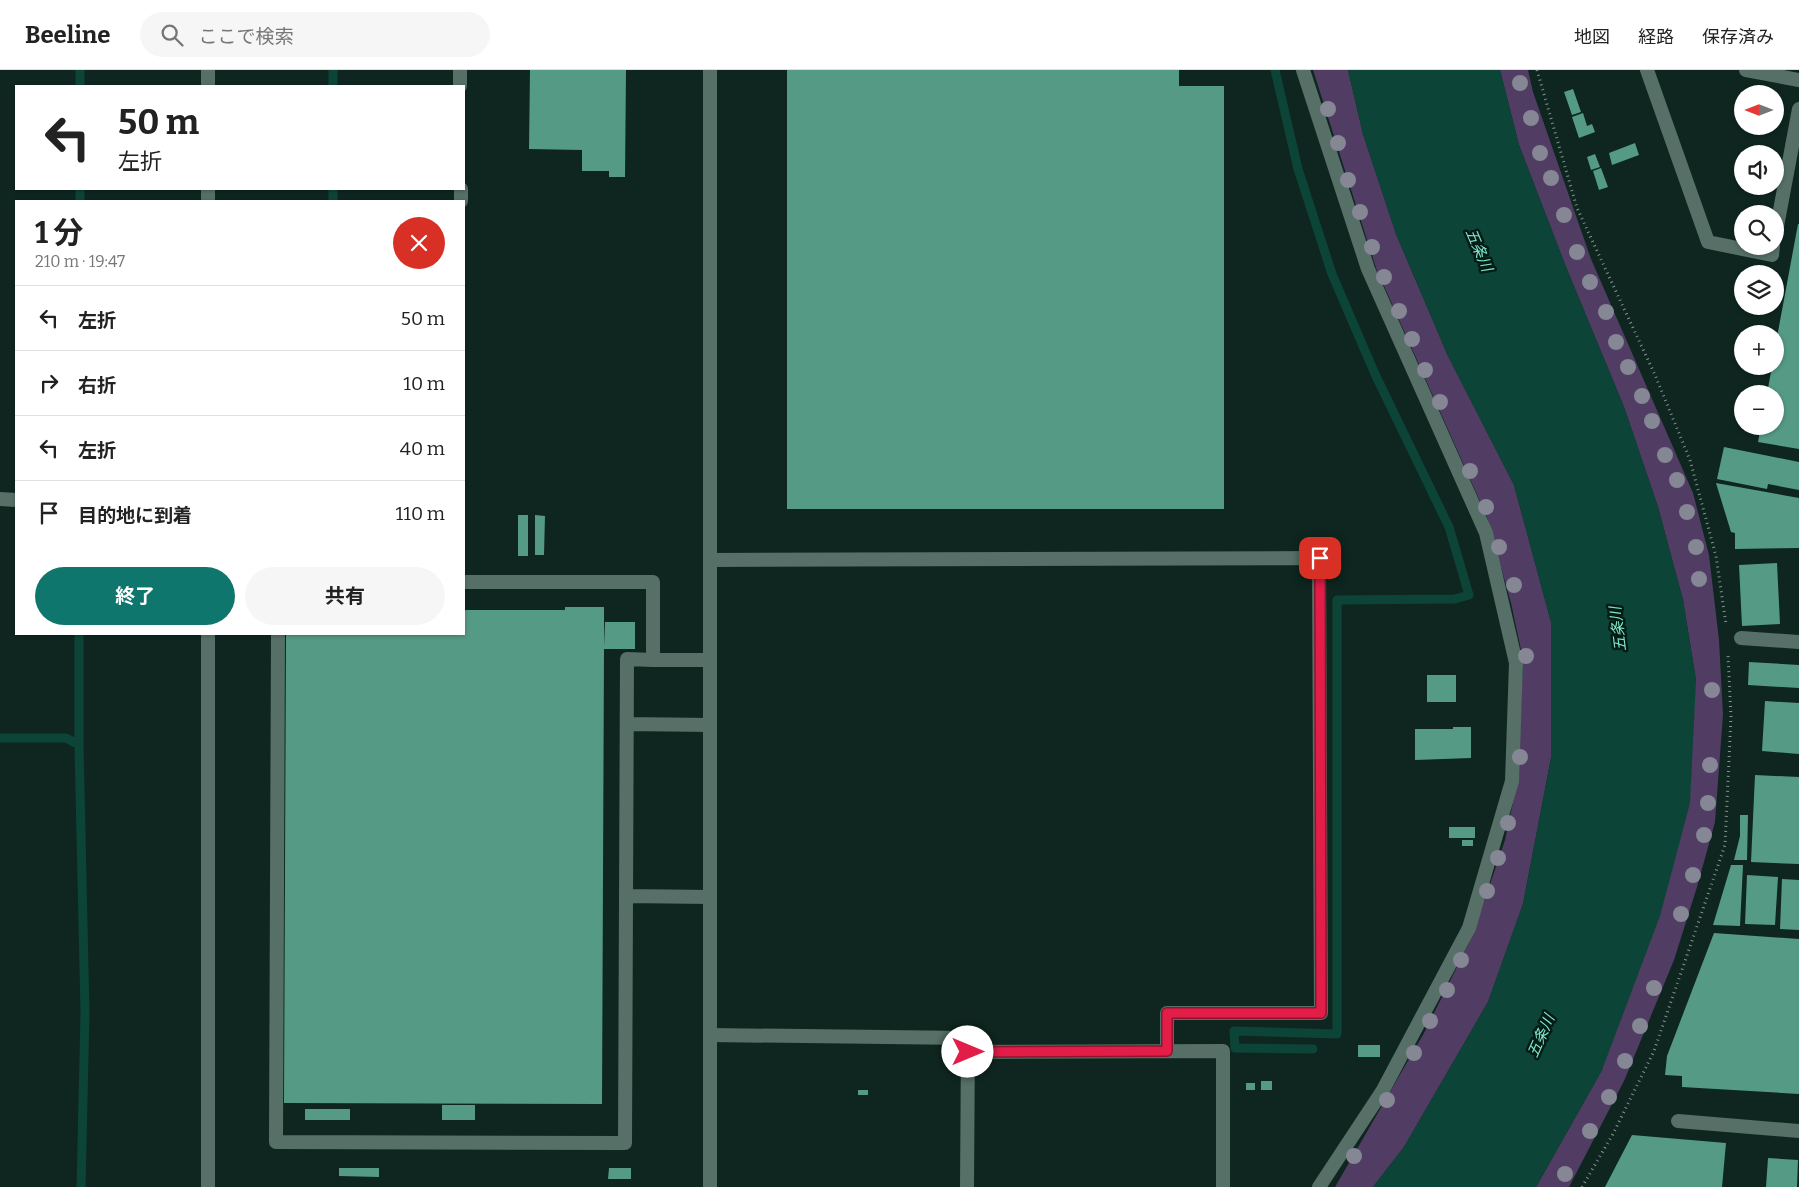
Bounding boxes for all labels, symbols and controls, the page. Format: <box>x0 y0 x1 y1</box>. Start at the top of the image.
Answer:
search box <box>140 12 490 57</box>
text: Beeline <box>25 21 110 49</box>
icon: search <box>158 21 186 49</box>
text: ここで検索 <box>198 25 293 48</box>
text: 地図 <box>1574 26 1610 48</box>
text: 経路 <box>1638 26 1674 48</box>
text: 保存済み <box>1702 26 1774 48</box>
north arrow <box>1734 85 1784 135</box>
map controls <box>1734 85 1784 435</box>
text: 50 m <box>118 101 199 143</box>
icon: left <box>35 105 100 170</box>
button: sound <box>1734 145 1784 195</box>
text: 左折 <box>118 148 162 175</box>
button: search <box>1734 205 1784 255</box>
text: 1 分 <box>35 215 83 251</box>
button: close <box>393 217 445 269</box>
water label: 五条川 <box>1462 226 1497 276</box>
text: 210 m · 19:47 <box>35 252 125 271</box>
button: layers <box>1734 265 1784 315</box>
icon: left <box>35 304 63 332</box>
text: 50 m <box>401 307 445 330</box>
text: 左折 <box>78 309 116 332</box>
button: + <box>1734 325 1784 375</box>
icon: right <box>35 369 63 397</box>
text: 10 m <box>403 372 445 395</box>
text: 右折 <box>78 374 116 397</box>
button: − <box>1734 385 1784 435</box>
icon: left <box>35 434 63 462</box>
text: 40 m <box>400 437 445 460</box>
text: 左折 <box>78 439 116 462</box>
icon: arrive <box>35 499 63 527</box>
text: 110 m <box>395 502 445 525</box>
text: 目的地に到着 <box>78 504 192 527</box>
pin <box>1299 537 1341 579</box>
icon: arrive <box>1306 544 1334 572</box>
button: 終了 <box>35 567 235 625</box>
button: 共有 <box>245 567 445 625</box>
water label: 五条川 <box>1606 604 1630 652</box>
water label: 五条川 <box>1524 1010 1559 1060</box>
position arrow <box>941 1025 993 1077</box>

